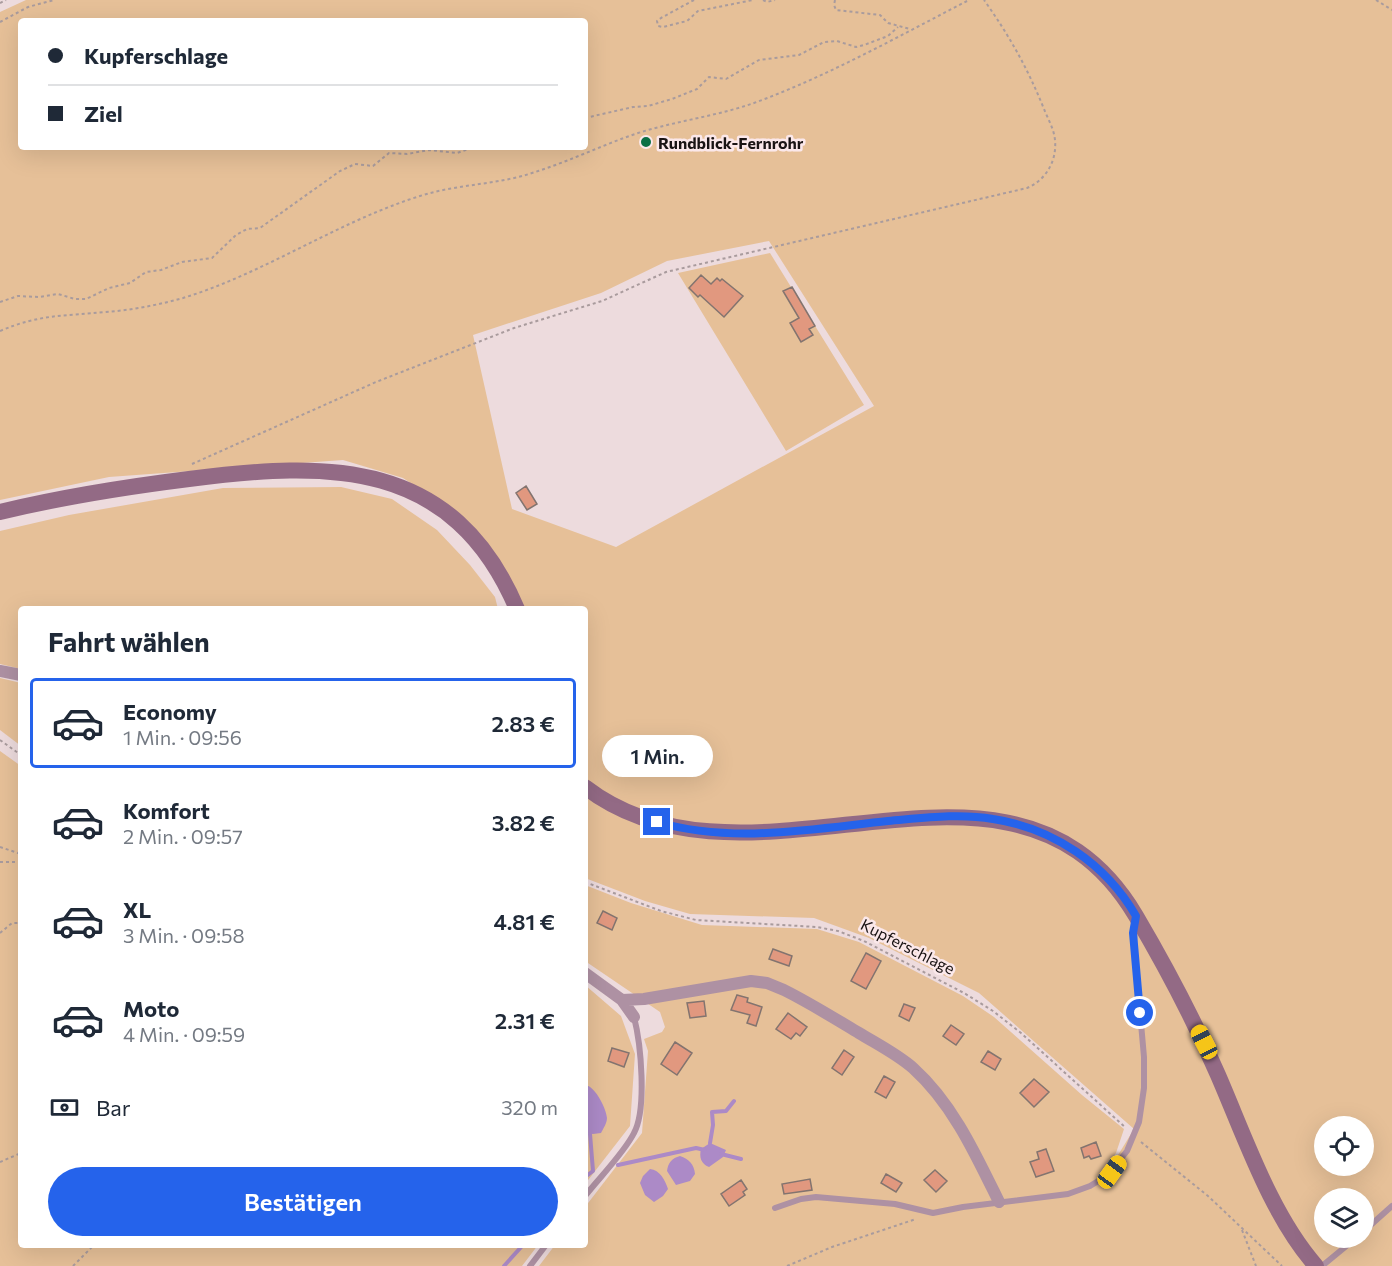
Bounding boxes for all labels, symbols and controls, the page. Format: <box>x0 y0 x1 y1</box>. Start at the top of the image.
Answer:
text: Kupferschlage <box>84 42 228 69</box>
text: Ziel <box>84 100 123 127</box>
place label: Rundblick-Fernrohr <box>658 133 804 152</box>
marker: Rundblick-Fernrohr <box>639 135 653 149</box>
text: Fahrt wählen <box>48 625 210 658</box>
icon: car <box>51 696 105 750</box>
text: Economy <box>123 698 217 725</box>
text: 2.83 € <box>491 710 555 737</box>
text: 1 Min. · 09:56 <box>123 725 242 749</box>
callout: 1 Min. <box>602 735 712 777</box>
text: 1 Min. <box>631 744 685 768</box>
icon: car <box>51 795 105 849</box>
text: Komfort <box>123 797 210 824</box>
route end <box>643 808 670 835</box>
text: 3.82 € <box>492 809 555 836</box>
text: 2 Min. · 09:57 <box>123 824 243 848</box>
icon: car <box>51 894 105 948</box>
text: XL <box>123 896 151 923</box>
text: 4.81 € <box>493 908 555 935</box>
street label: Kupferschlage <box>858 914 958 978</box>
text: 3 Min. · 09:58 <box>123 923 245 947</box>
icon: car <box>51 993 105 1047</box>
text: Moto <box>123 995 179 1022</box>
route start <box>1126 999 1153 1026</box>
text: 2.31 € <box>495 1007 555 1034</box>
text: 4 Min. · 09:59 <box>123 1022 245 1046</box>
car <box>1188 1022 1220 1062</box>
icon: cash <box>48 1091 81 1124</box>
text: Bar <box>96 1094 131 1121</box>
text: 320 m <box>501 1095 558 1119</box>
map controls <box>1314 1116 1374 1248</box>
button: locate <box>1314 1116 1374 1176</box>
car <box>1094 1152 1130 1192</box>
button: Bestätigen <box>48 1167 558 1236</box>
button: layers <box>1314 1188 1374 1248</box>

